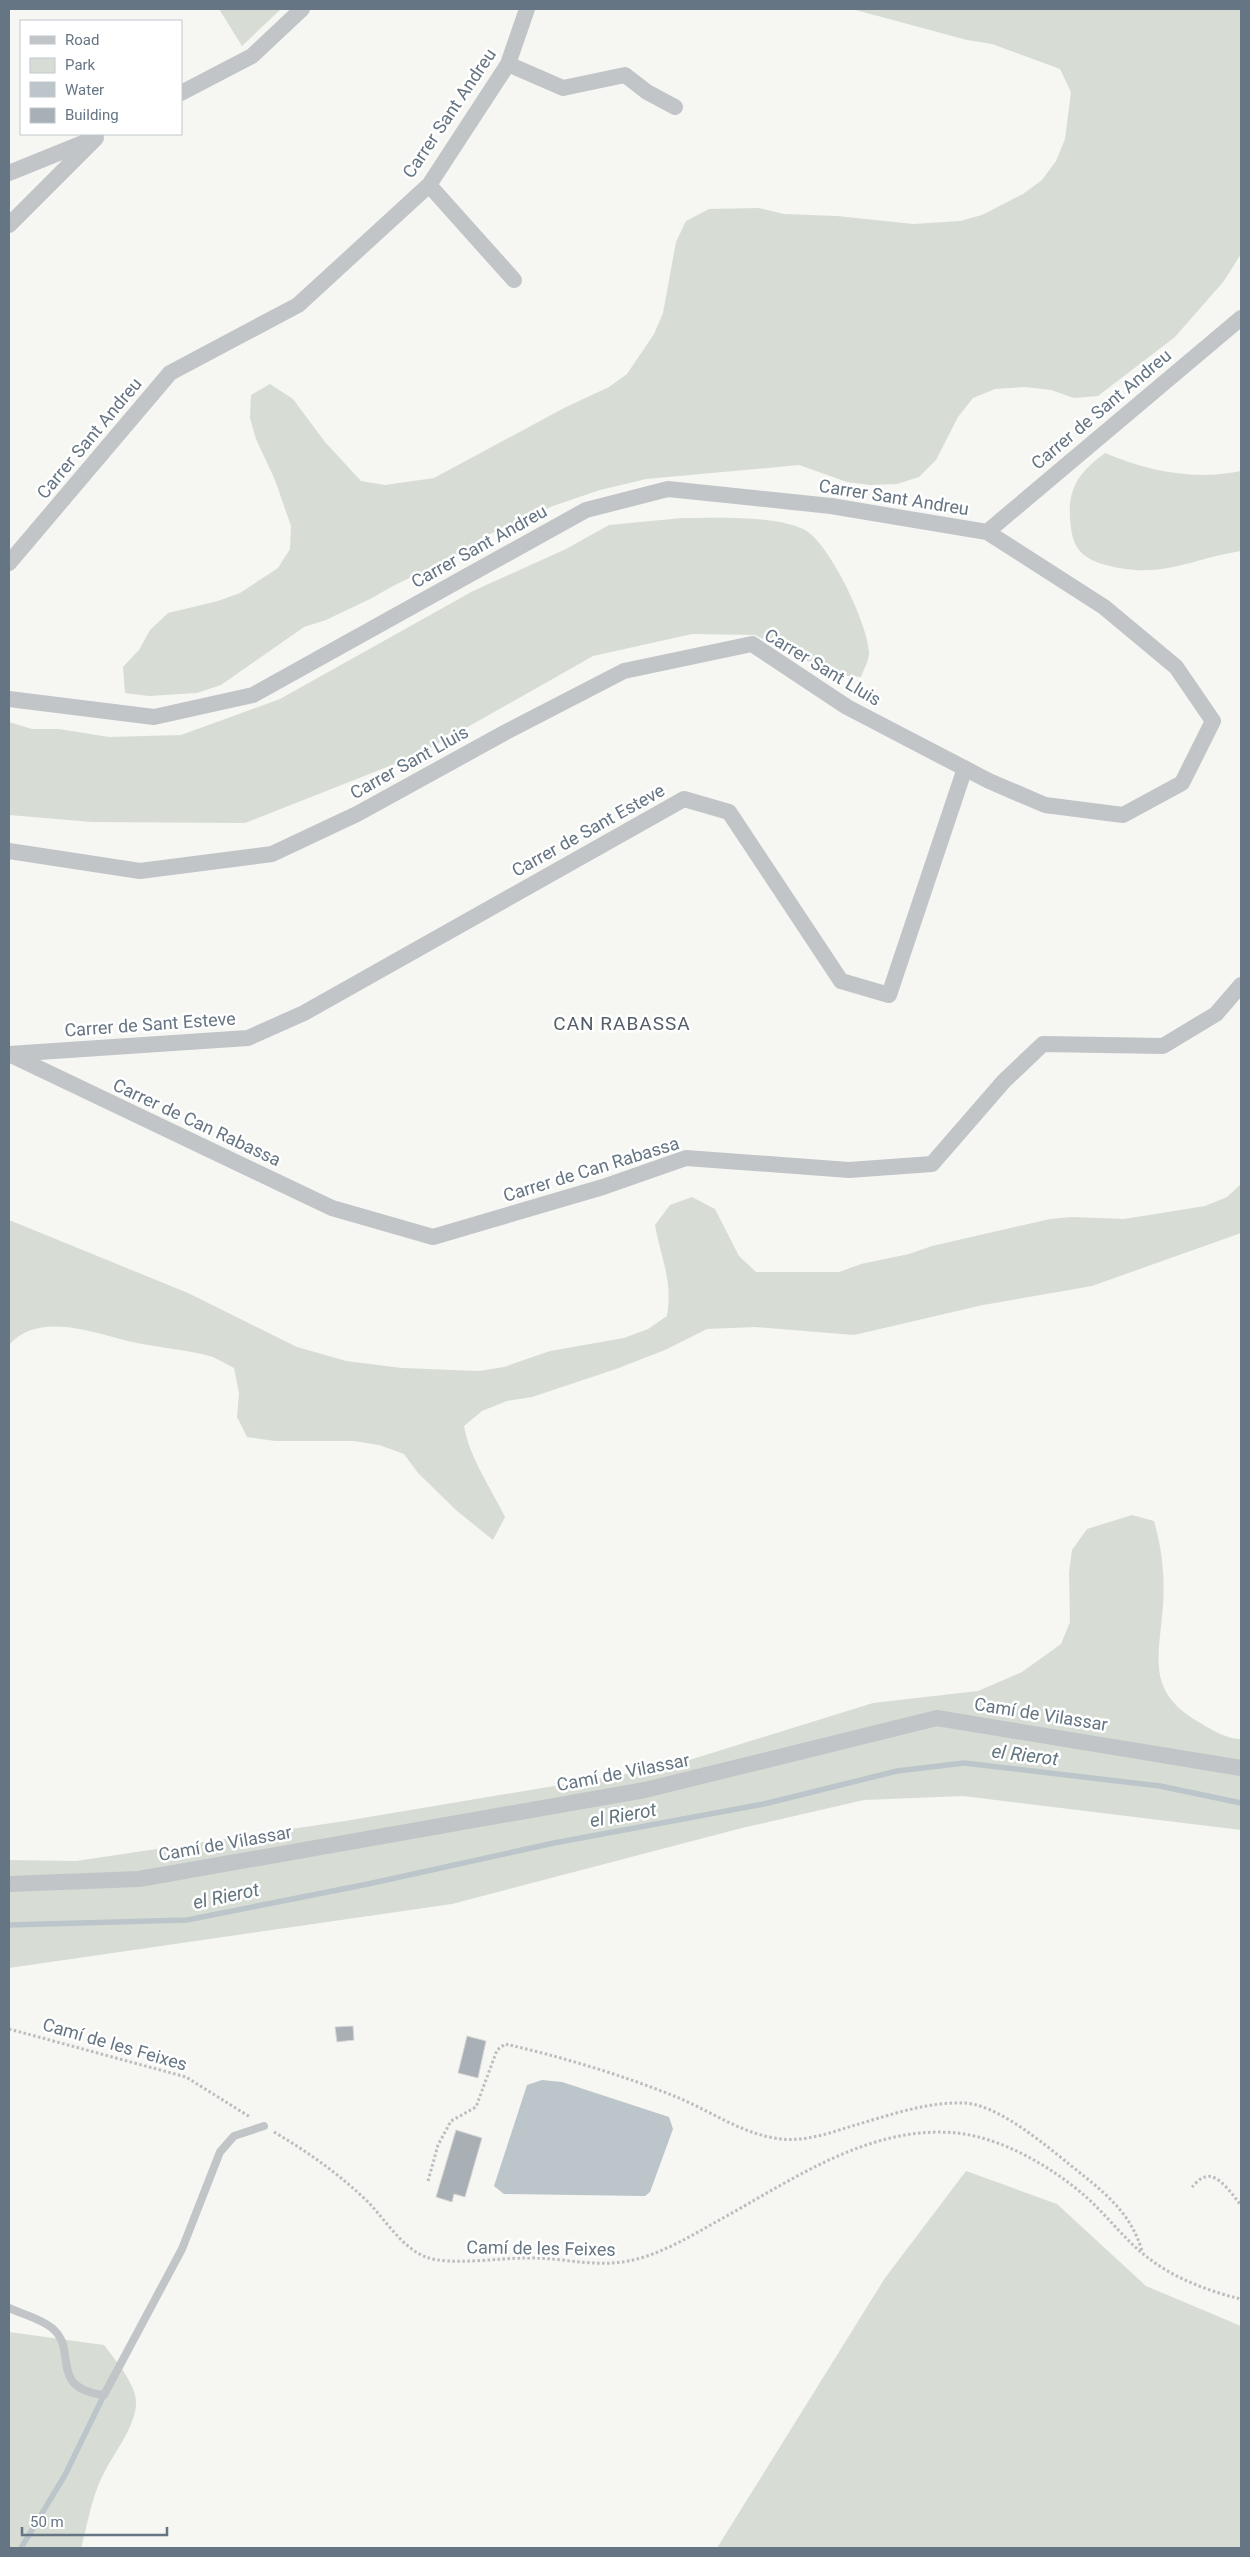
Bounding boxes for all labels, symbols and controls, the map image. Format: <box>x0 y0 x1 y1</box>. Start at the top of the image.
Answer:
legend <box>20 20 182 135</box>
text: Road <box>65 31 99 49</box>
street label: Carrer Sant Andreu <box>398 44 500 182</box>
text: Park <box>65 56 96 74</box>
text: Water <box>65 81 104 99</box>
text: Building <box>65 106 119 124</box>
street label: Carrer de Sant Andreu <box>1027 344 1175 474</box>
street label: Carrer Sant Andreu <box>32 373 146 503</box>
street label: Carrer Sant Andreu <box>817 475 971 519</box>
street label: Carrer Sant Andreu <box>408 500 550 592</box>
street label: Carrer Sant Lluis <box>761 624 885 710</box>
street label: Carrer Sant Lluis <box>346 721 472 803</box>
street label: Carrer de Sant Esteve <box>508 779 668 881</box>
street label: Carrer de Sant Esteve <box>64 1008 236 1040</box>
district label: CAN RABASSA <box>553 1012 691 1035</box>
street label: Carrer de Can Rabassa <box>110 1074 284 1170</box>
street label: Carrer de Can Rabassa <box>500 1132 682 1206</box>
street label: Camí de Vilassar <box>973 1693 1109 1735</box>
water label: el Rierot <box>990 1739 1061 1771</box>
street label: Camí de Vilassar <box>555 1749 691 1795</box>
water label: el Rierot <box>588 1798 659 1832</box>
street label: Camí de Vilassar <box>157 1821 293 1865</box>
water label: el Rierot <box>191 1878 262 1914</box>
street label: Camí de les Feixes <box>40 2013 190 2075</box>
street label: Camí de les Feixes <box>466 2236 616 2260</box>
scale bar <box>22 2504 168 2536</box>
text: 50 m <box>30 2513 64 2531</box>

